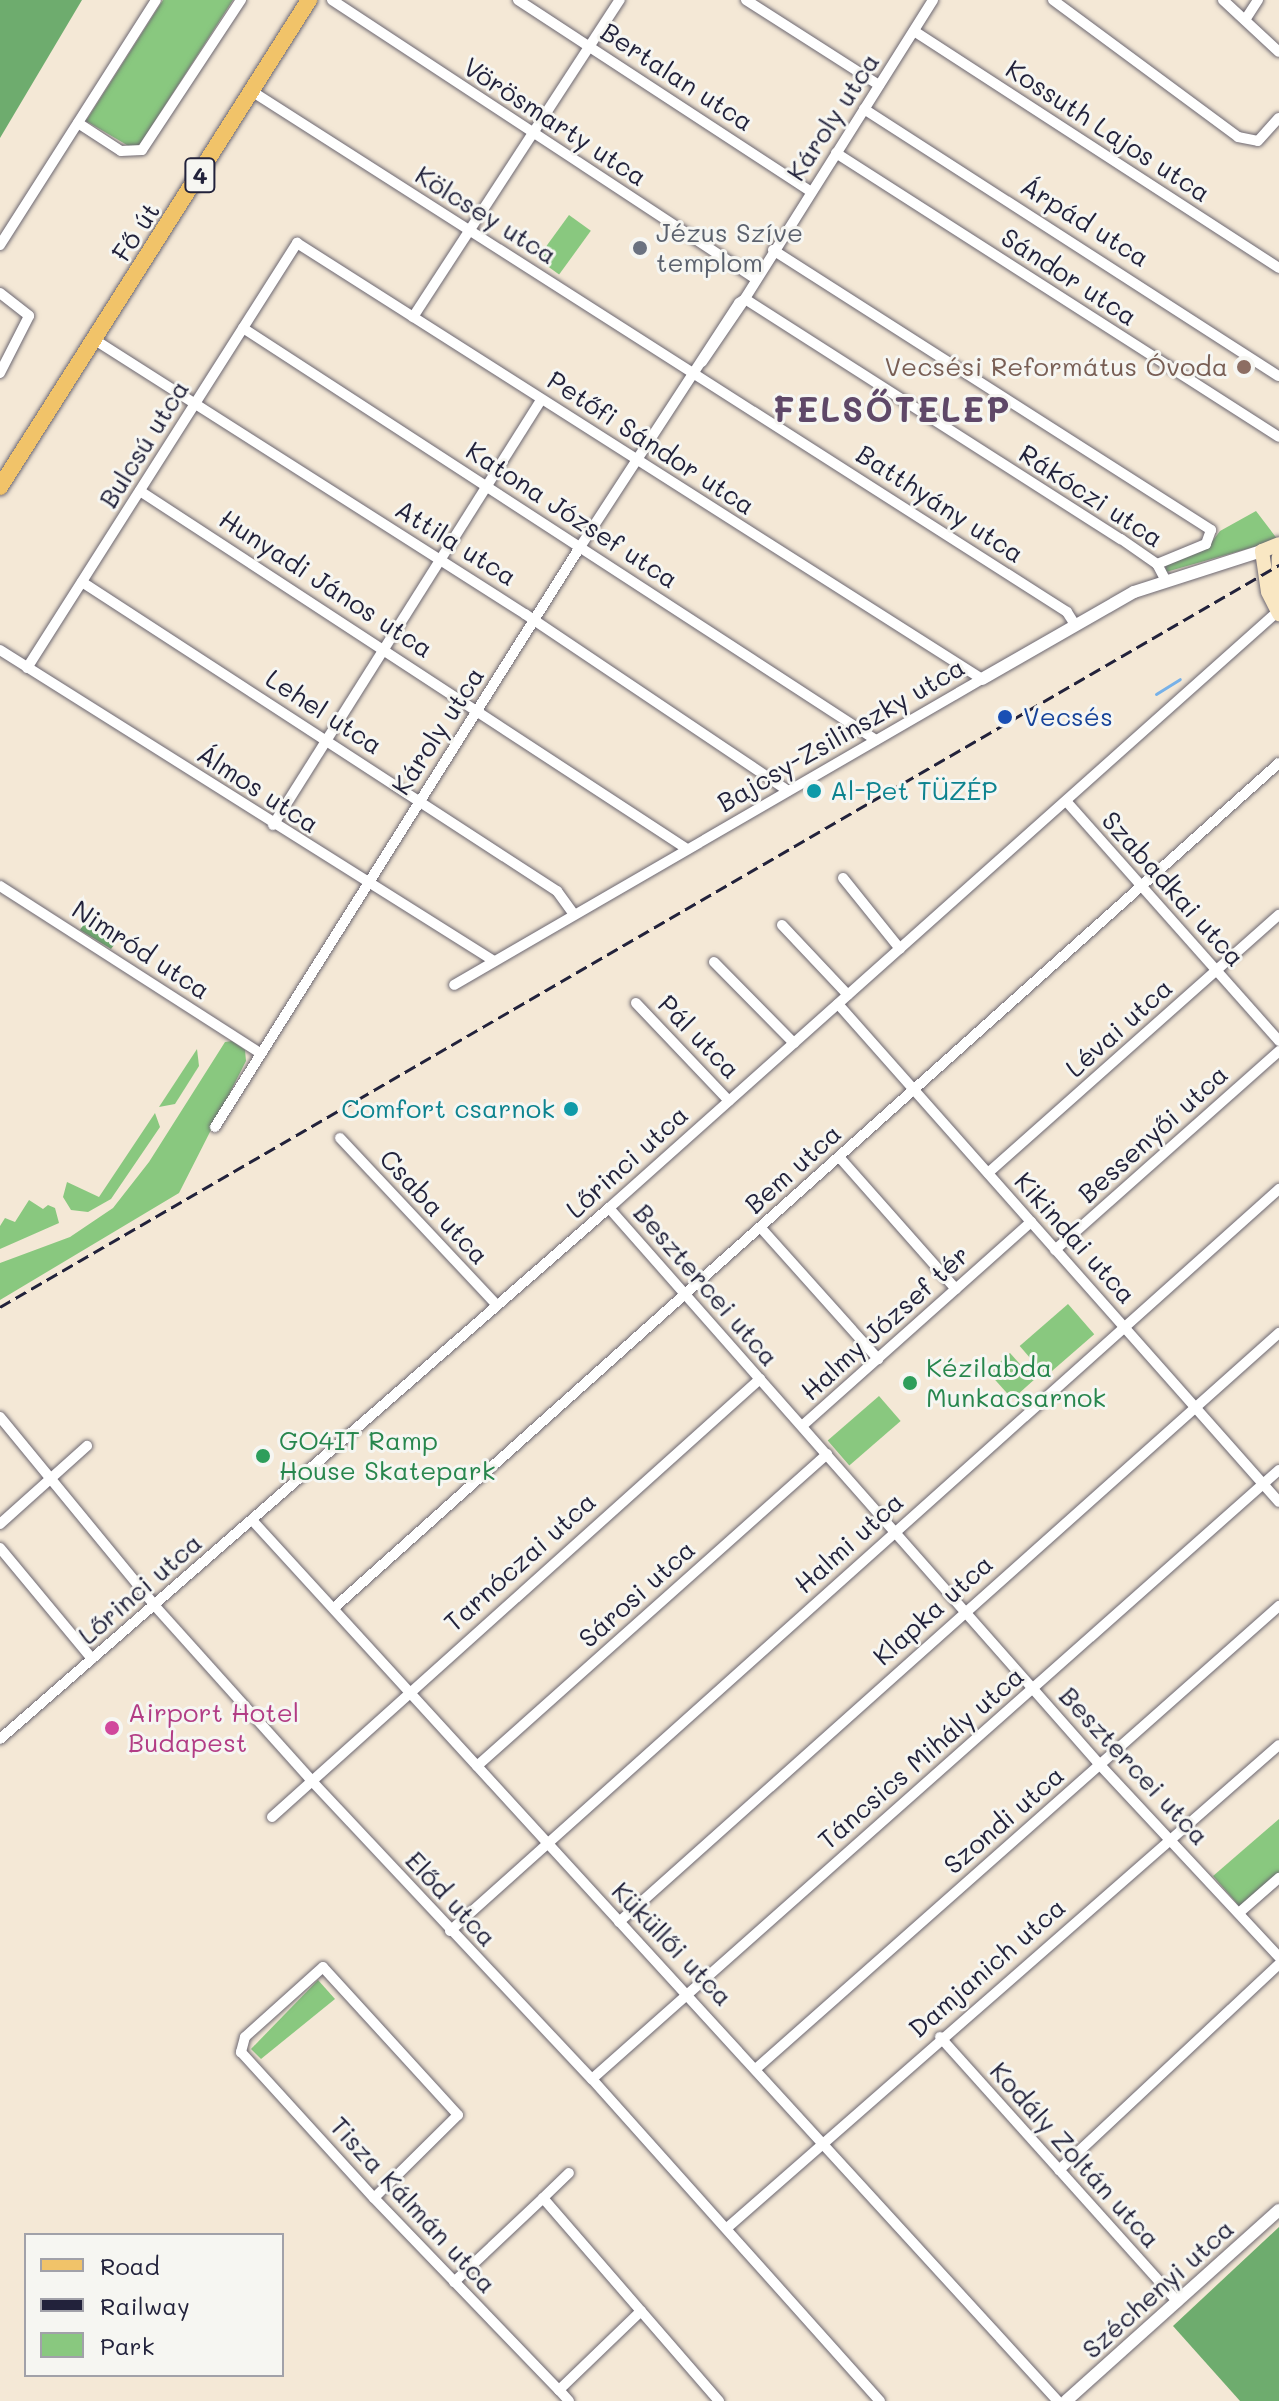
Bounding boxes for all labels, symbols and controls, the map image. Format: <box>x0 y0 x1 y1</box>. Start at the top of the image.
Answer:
street label: Bertalan utca <box>595 16 759 138</box>
street label: Károly utca <box>780 47 886 187</box>
street label: Vörösmarty utca <box>458 51 652 193</box>
street label: Kossuth Lajos utca <box>1000 53 1216 209</box>
road number: 4 <box>184 155 216 195</box>
street label: Kölcsey utca <box>410 159 562 271</box>
street label: Árpád utca <box>1015 170 1155 274</box>
street label: Fő út <box>106 197 166 267</box>
place label: Jézus Szíve templom <box>656 217 803 278</box>
street label: Sándor utca <box>995 222 1143 332</box>
marker: Jézus Szíve templom <box>631 239 649 257</box>
place label: Vecsési Református Óvoda <box>884 351 1228 383</box>
marker: Vecsési Református Óvoda <box>1235 358 1253 376</box>
street label: Petőfi Sándor utca <box>541 364 761 522</box>
street label: Bulcsú utca <box>92 374 196 514</box>
district label: FELSŐTELEP <box>773 389 1011 429</box>
street label: Katona József utca <box>460 435 684 595</box>
street label: Batthyány utca <box>851 438 1029 570</box>
street label: Rákóczi utca <box>1013 438 1169 554</box>
street label: Attila utca <box>390 493 522 593</box>
street label: Hunyadi János utca <box>213 503 439 665</box>
street label: Bajcsy-Zsilinszky utca <box>712 651 970 819</box>
street label: Károly utca <box>385 661 491 801</box>
street label: Lehel utca <box>260 663 388 761</box>
place label: Vecsés <box>1023 701 1113 733</box>
marker: Vecsés <box>994 706 1016 728</box>
street label: Álmos utca <box>191 738 325 840</box>
place label: Al-Pet TÜZÉP <box>830 775 997 807</box>
marker: Al-Pet TÜZÉP <box>805 782 823 800</box>
street label: Szabadkai utca <box>1095 805 1251 973</box>
street label: Nimród utca <box>66 894 216 1006</box>
street label: Lévai utca <box>1059 972 1179 1084</box>
street label: Pál utca <box>652 989 746 1085</box>
street label: Bessenyői utca <box>1072 1059 1234 1209</box>
place label: Comfort csarnok <box>341 1093 555 1125</box>
street label: Lőrinci utca <box>560 1099 694 1225</box>
marker: Comfort csarnok <box>562 1100 580 1118</box>
street label: Bem utca <box>739 1118 847 1220</box>
street label: Csaba utca <box>373 1143 495 1271</box>
street label: Kikindai utca <box>1008 1166 1142 1310</box>
street label: Besztercei utca <box>627 1198 785 1372</box>
street label: Halmy József tér <box>794 1239 976 1407</box>
place label: Kézilabda Munkacsarnok <box>926 1352 1106 1414</box>
marker: Kézilabda Munkacsarnok <box>901 1374 919 1392</box>
place label: GO4IT Ramp House Skatepark <box>279 1425 496 1486</box>
marker: GO4IT Ramp House Skatepark <box>254 1447 272 1465</box>
street label: Tarnóczai utca <box>438 1486 602 1638</box>
street label: Halmi utca <box>788 1486 910 1600</box>
street label: Lőrinci utca <box>72 1527 208 1651</box>
street label: Sárosi utca <box>573 1534 701 1654</box>
street label: Klapka utca <box>867 1548 999 1672</box>
street label: Táncsics Mihály utca <box>812 1660 1030 1856</box>
street label: Besztercei utca <box>1053 1680 1215 1852</box>
place label: Airport Hotel Budapest <box>128 1697 299 1758</box>
marker: Airport Hotel Budapest <box>103 1719 121 1737</box>
street label: Szondi utca <box>938 1759 1070 1881</box>
street label: Előd utca <box>399 1845 503 1953</box>
street label: Küküllői utca <box>605 1876 739 2012</box>
street label: Damjanich utca <box>902 1891 1072 2045</box>
street label: Kodály Zoltán utca <box>983 2056 1167 2254</box>
street label: Tisza Kálmán utca <box>323 2110 503 2300</box>
street label: Széchenyi utca <box>1076 2213 1240 2365</box>
legend <box>24 2233 284 2377</box>
text: Road <box>100 2250 160 2281</box>
text: Railway <box>100 2290 190 2321</box>
text: Park <box>100 2330 154 2361</box>

